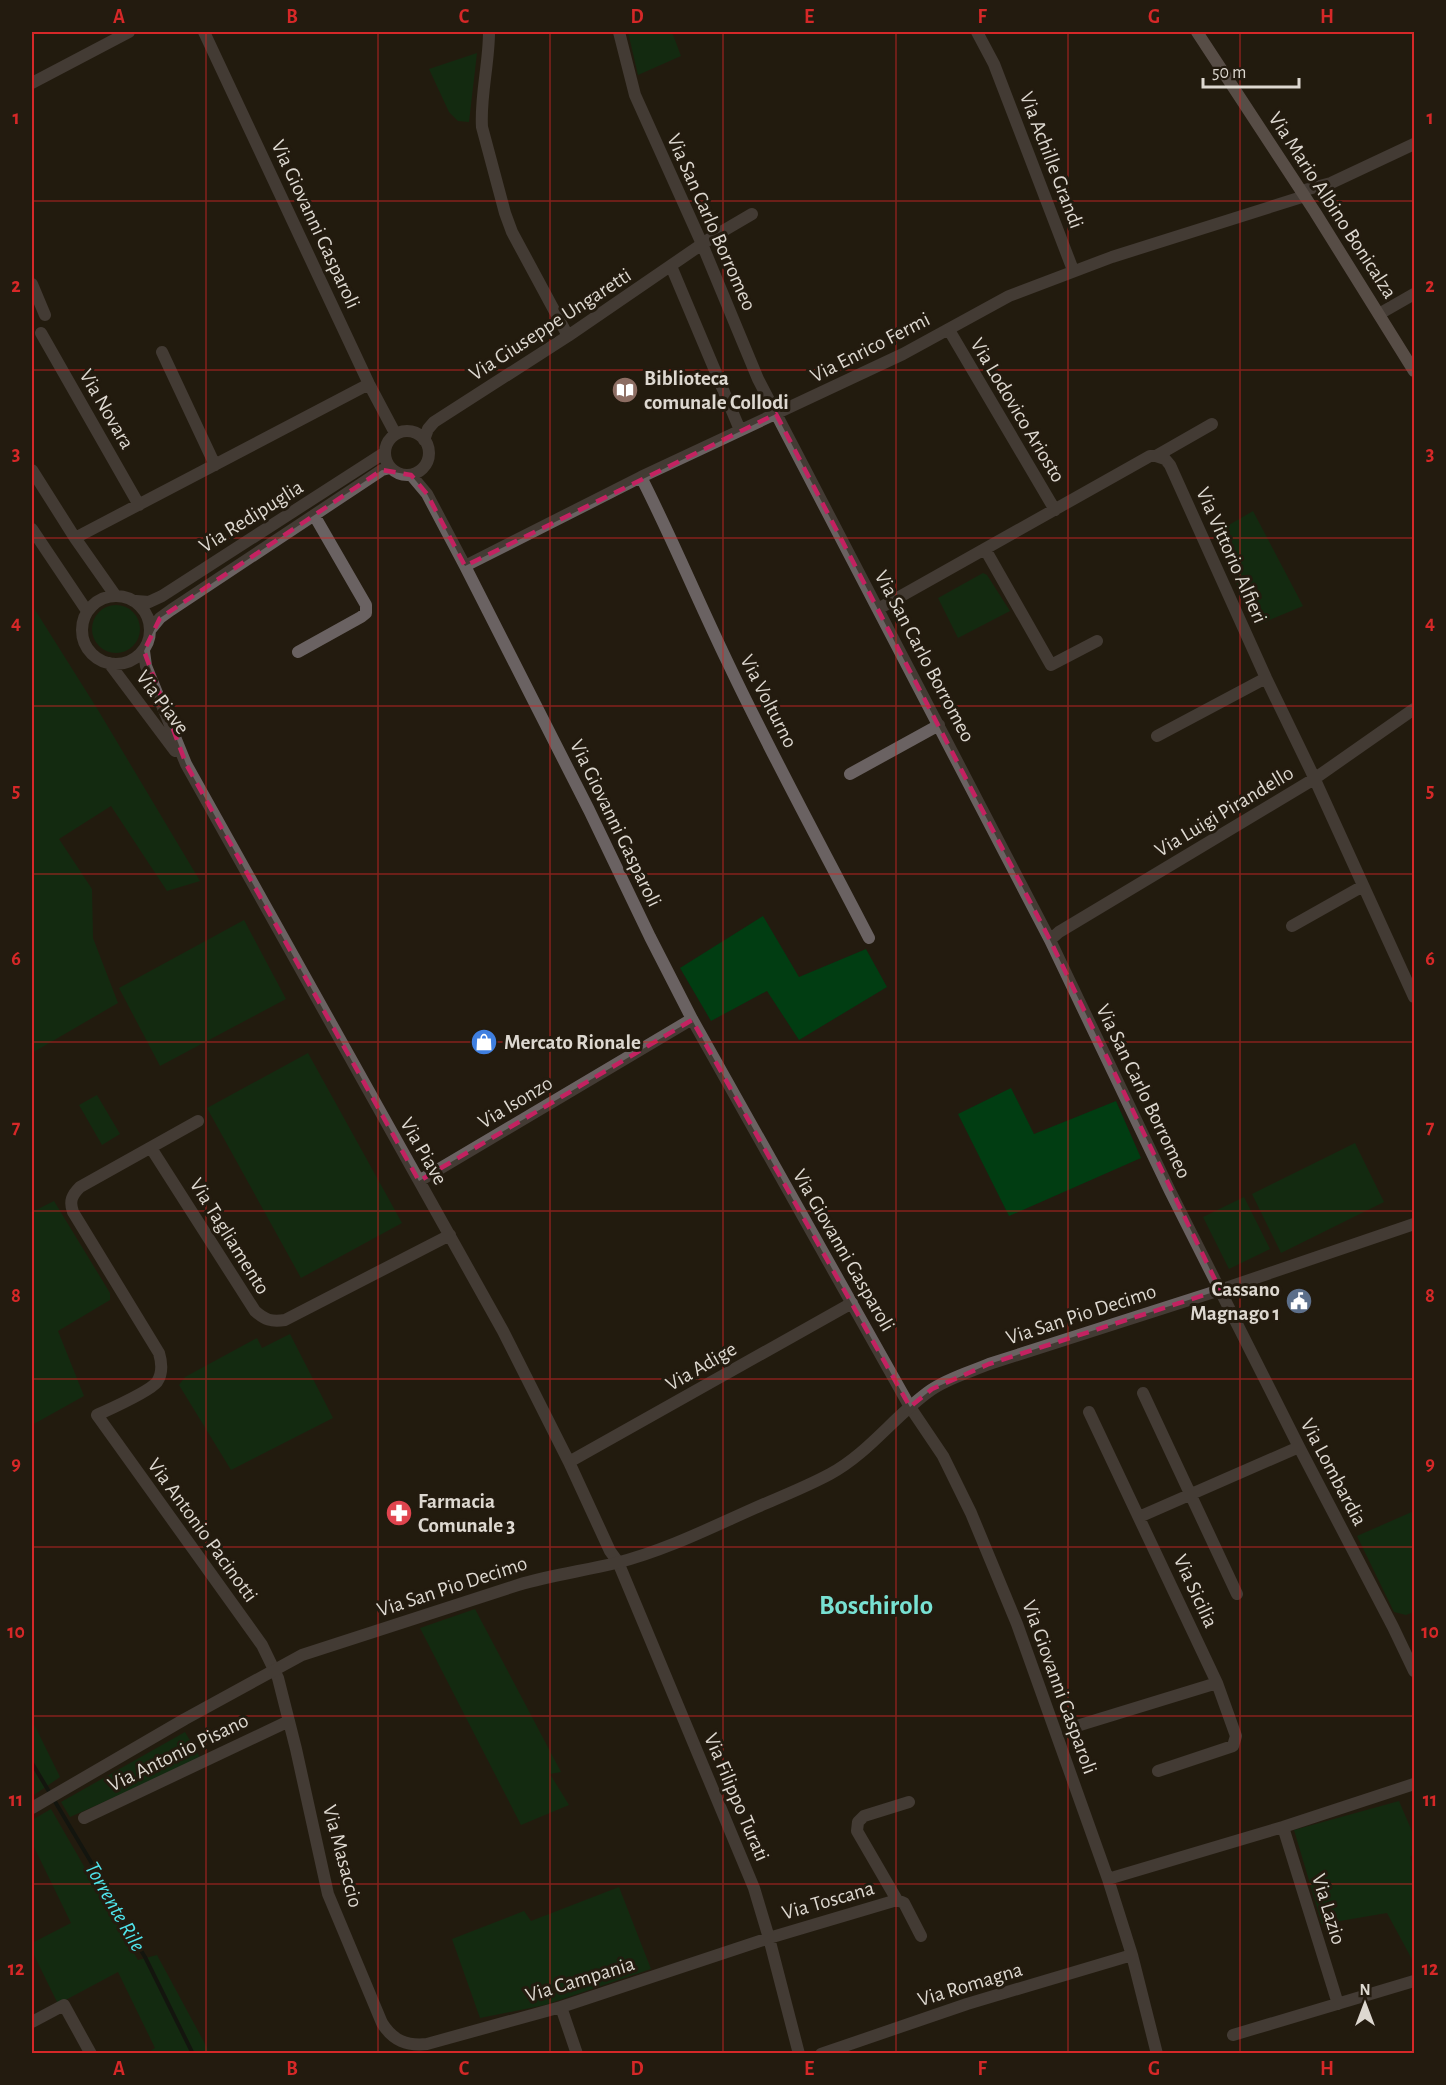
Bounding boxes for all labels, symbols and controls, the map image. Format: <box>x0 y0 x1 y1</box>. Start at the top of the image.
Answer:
text: A <box>113 7 125 27</box>
text: B <box>286 7 298 27</box>
text: C <box>459 7 470 27</box>
text: D <box>630 7 644 27</box>
text: E <box>804 7 814 27</box>
text: F <box>977 7 987 27</box>
text: G <box>1148 7 1160 27</box>
text: H <box>1320 7 1334 27</box>
scale bar <box>1203 51 1299 89</box>
text: 50 m <box>1212 64 1246 82</box>
street label: Via Achille Grandi <box>1016 89 1087 231</box>
text: 1 <box>12 108 20 128</box>
street label: Via Mario Albino Bonicalza <box>1265 108 1401 302</box>
text: 1 <box>1426 108 1434 128</box>
street label: Via San Carlo Borromeo <box>663 131 760 314</box>
street label: Via Giovanni Gasparoli <box>267 137 364 312</box>
street label: Via Giuseppe Ungaretti <box>466 264 635 385</box>
text: 2 <box>11 276 21 296</box>
text: 2 <box>1425 276 1435 296</box>
street label: Via Enrico Fermi <box>807 308 933 387</box>
street label: Via Lodovico Ariosto <box>966 334 1069 486</box>
street label: Via Novara <box>75 366 138 453</box>
place label: Biblioteca comunale Collodi <box>644 368 789 413</box>
library icon: Biblioteca comunale Collodi <box>610 375 640 405</box>
text: 3 <box>12 444 20 464</box>
text: 3 <box>1426 444 1434 464</box>
street label: Via Redipuglia <box>196 476 307 557</box>
street label: Via Vittorio Alfieri <box>1192 484 1271 626</box>
street label: Via San Carlo Borromeo <box>870 567 979 746</box>
text: 4 <box>11 613 21 633</box>
text: 4 <box>1425 613 1435 633</box>
street label: Via Volturno <box>736 651 801 751</box>
street label: Via Piave <box>132 667 193 738</box>
street label: Via Giovanni Gasparoli <box>566 736 665 910</box>
street label: Via Luigi Pirandello <box>1151 762 1297 861</box>
text: 5 <box>12 781 20 801</box>
text: 5 <box>1426 781 1434 801</box>
text: 6 <box>11 949 21 969</box>
text: 6 <box>1425 949 1435 969</box>
street label: Via San Carlo Borromeo <box>1092 1001 1195 1182</box>
shop icon: Mercato Rionale <box>469 1027 499 1057</box>
place label: Mercato Rionale <box>504 1032 641 1053</box>
street label: Via Isonzo <box>474 1072 556 1133</box>
street label: Via Piave <box>396 1114 451 1188</box>
text: 7 <box>12 1117 21 1137</box>
text: 7 <box>1426 1117 1435 1137</box>
street label: Via Giovanni Gasparoli <box>789 1166 898 1335</box>
street label: Via Tagliamento <box>186 1174 274 1298</box>
place label: Cassano Magnago 1 <box>1190 1279 1280 1324</box>
street label: Via San Pio Decimo <box>1003 1280 1159 1349</box>
text: 8 <box>11 1286 21 1306</box>
public building icon: Cassano Magnago 1 <box>1284 1286 1314 1316</box>
text: 8 <box>1425 1286 1435 1306</box>
street label: Via Adige <box>662 1338 740 1395</box>
street label: Via Lombardia <box>1297 1415 1371 1530</box>
text: 9 <box>11 1454 21 1474</box>
text: 9 <box>1425 1454 1435 1474</box>
street label: Via Antonio Pacinotti <box>144 1455 262 1606</box>
place label: Farmacia Comunale 3 <box>418 1491 515 1536</box>
pharmacy icon: Farmacia Comunale 3 <box>384 1498 414 1528</box>
street label: Via Sicilia <box>1169 1551 1222 1631</box>
street label: Via San Pio Decimo <box>374 1552 530 1621</box>
district label: Boschirolo <box>819 1592 933 1619</box>
street label: Via Giovanni Gasparoli <box>1018 1597 1101 1777</box>
text: 10 <box>7 1622 25 1642</box>
text: 10 <box>1421 1622 1439 1642</box>
street label: Via Antonio Pisano <box>105 1709 252 1796</box>
street label: Via Filippo Turati <box>700 1730 773 1864</box>
text: 11 <box>9 1790 23 1810</box>
text: 11 <box>1423 1790 1437 1810</box>
street label: Via Masaccio <box>319 1803 366 1910</box>
water label: Torrente Rile <box>81 1858 150 1955</box>
street label: Via Lazio <box>1308 1871 1349 1947</box>
street label: Via Toscana <box>780 1877 877 1924</box>
street label: Via Campania <box>523 1953 638 2006</box>
text: 12 <box>8 1959 24 1979</box>
street label: Via Romagna <box>915 1959 1025 2010</box>
text: 12 <box>1422 1959 1438 1979</box>
north arrow <box>1335 1974 1395 2034</box>
text: N <box>1359 1982 1371 1998</box>
text: A <box>113 2059 125 2079</box>
text: B <box>286 2059 298 2079</box>
text: C <box>459 2059 470 2079</box>
text: D <box>630 2059 644 2079</box>
text: E <box>804 2059 814 2079</box>
text: F <box>977 2059 987 2079</box>
text: G <box>1148 2059 1160 2079</box>
text: H <box>1320 2059 1334 2079</box>

